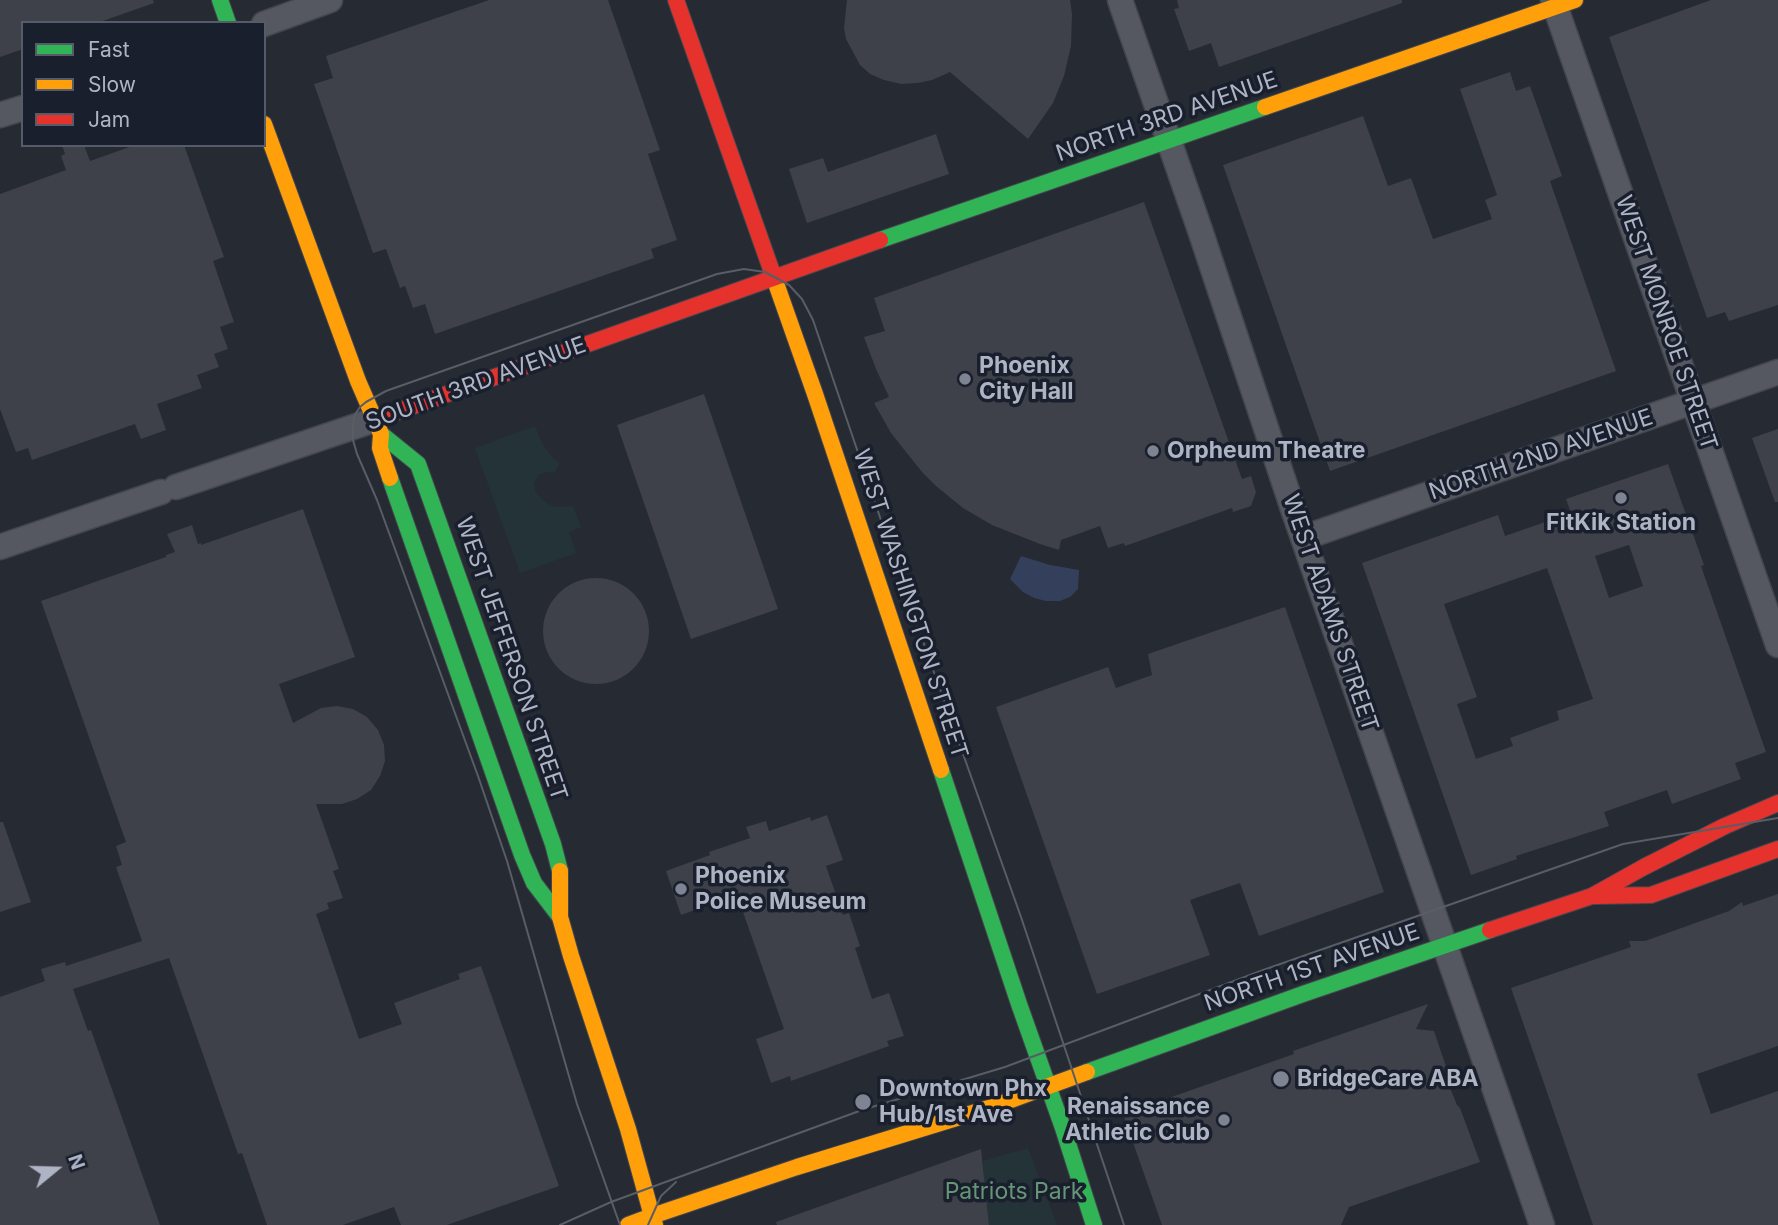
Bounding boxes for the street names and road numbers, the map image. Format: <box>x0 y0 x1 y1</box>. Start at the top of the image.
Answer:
street label: NORTH 3RD AVENUE <box>1053 66 1281 168</box>
street label: WEST MONROE STREET <box>1609 192 1723 454</box>
street label: SOUTH 3RD AVENUE <box>362 331 590 437</box>
street label: NORTH 2ND AVENUE <box>1426 404 1656 506</box>
street label: WEST WASHINGTON STREET <box>847 446 973 762</box>
street label: WEST ADAMS STREET <box>1276 491 1384 735</box>
street label: WEST JEFFERSON STREET <box>449 513 573 805</box>
street label: NORTH 1ST AVENUE <box>1201 918 1423 1018</box>

